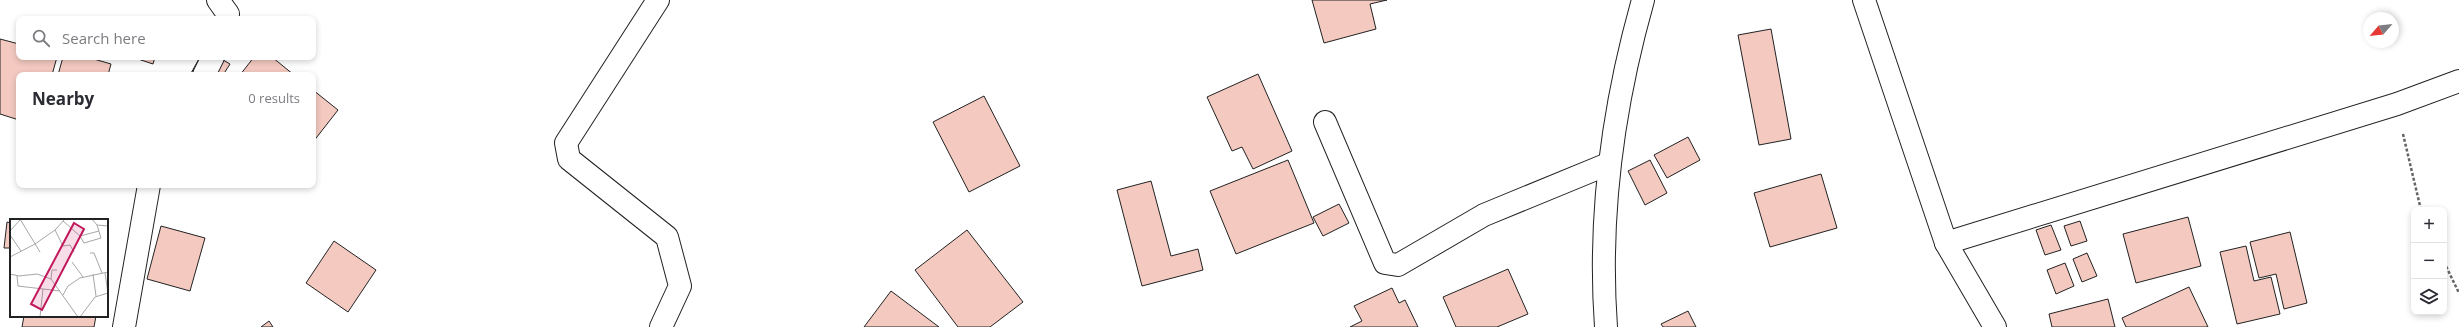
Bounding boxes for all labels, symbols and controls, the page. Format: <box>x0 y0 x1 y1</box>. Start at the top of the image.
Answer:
north arrow <box>2363 12 2399 48</box>
search box <box>16 16 316 60</box>
icon: search <box>30 27 52 49</box>
text: Search here <box>62 28 146 48</box>
text: Nearby <box>32 87 94 110</box>
text: 0 results <box>248 89 300 107</box>
map controls <box>2411 207 2447 315</box>
button: + <box>2411 207 2447 243</box>
inset map <box>10 219 108 317</box>
button: − <box>2411 243 2447 279</box>
button: layers <box>2411 279 2447 315</box>

